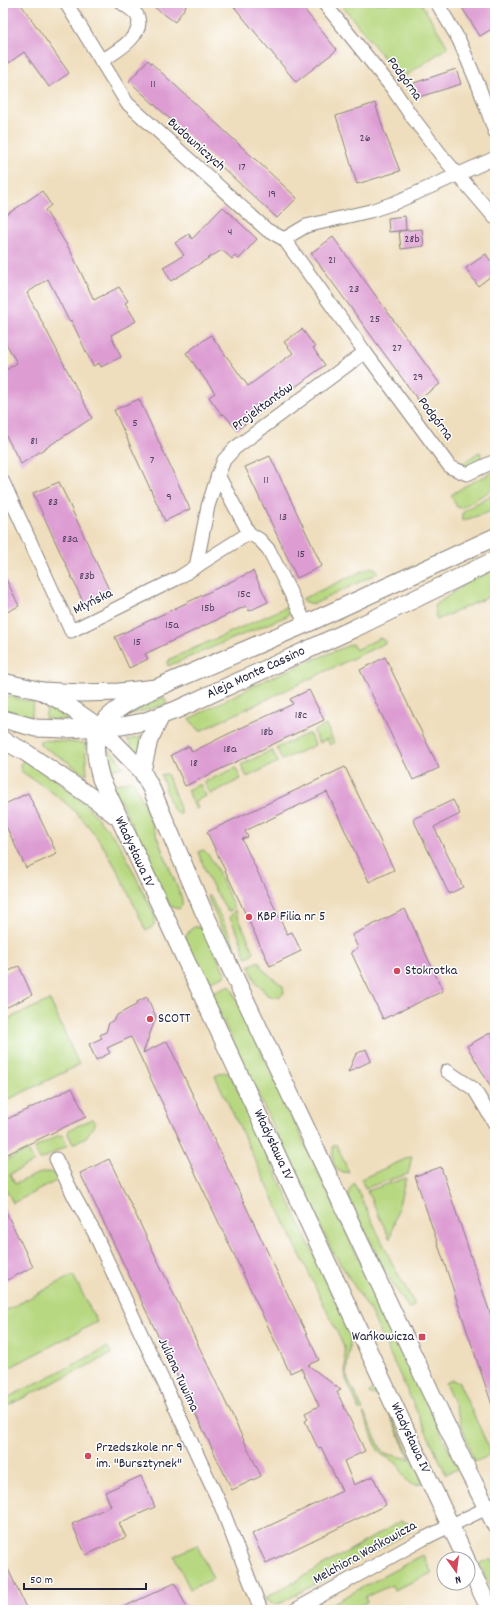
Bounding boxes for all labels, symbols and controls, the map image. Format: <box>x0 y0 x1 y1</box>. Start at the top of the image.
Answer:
street label: Podgórna <box>381 53 427 105</box>
house number: 11 <box>150 76 156 93</box>
street label: Budowniczych <box>162 113 230 177</box>
house number: 26 <box>359 130 371 147</box>
house number: 17 <box>238 159 246 176</box>
house number: 19 <box>268 186 276 203</box>
house number: 4 <box>228 224 233 241</box>
house number: 28b <box>404 231 420 248</box>
house number: 21 <box>328 252 336 269</box>
house number: 23 <box>349 281 359 298</box>
house number: 25 <box>370 311 380 328</box>
house number: 27 <box>392 340 402 357</box>
house number: 29 <box>413 369 423 386</box>
street label: Projektantów <box>228 378 298 436</box>
street label: Podgórna <box>412 393 458 445</box>
house number: 5 <box>132 415 138 432</box>
house number: 81 <box>30 433 38 450</box>
house number: 7 <box>150 452 155 469</box>
house number: 11 <box>263 472 269 489</box>
house number: 9 <box>166 489 172 506</box>
house number: 83 <box>48 494 58 511</box>
house number: 13 <box>279 509 287 526</box>
house number: 83a <box>62 531 78 548</box>
house number: 15 <box>297 546 305 563</box>
house number: 83b <box>79 568 95 585</box>
street label: Młyńska <box>70 584 117 620</box>
house number: 15c <box>237 586 251 603</box>
house number: 15b <box>201 600 215 617</box>
house number: 15a <box>165 617 179 634</box>
house number: 15 <box>133 634 141 651</box>
street label: Aleja Monte Cassino <box>203 641 309 705</box>
house number: 18c <box>295 707 307 724</box>
house number: 18b <box>261 724 273 741</box>
house number: 18a <box>223 741 237 758</box>
house number: 18 <box>190 755 198 772</box>
street label: Władysława IV <box>109 813 159 891</box>
place label: KBP Filia nr 5 <box>257 907 326 927</box>
marker: KBP Filia nr 5 <box>244 912 254 922</box>
place label: Stokrotka <box>405 961 458 981</box>
marker: Stokrotka <box>392 966 402 976</box>
place label: SCOTT <box>158 1009 191 1029</box>
marker: SCOTT <box>145 1014 155 1024</box>
street label: Władysława IV <box>248 1106 298 1184</box>
place label: Wańkowicza <box>352 1327 414 1347</box>
marker: Wańkowicza <box>417 1332 427 1342</box>
street label: Juliana Tuwima <box>152 1335 204 1416</box>
street label: Władysława IV <box>385 1399 435 1477</box>
place label: Przedszkole nr 9 im. "Bursztynek" <box>96 1438 183 1474</box>
marker: Przedszkole nr 9 im. "Bursztynek" <box>83 1451 93 1461</box>
street label: Melchiora Wańkowicza <box>310 1516 421 1590</box>
north arrow <box>436 1551 476 1591</box>
scale bar <box>24 1565 146 1591</box>
text: N <box>453 1570 463 1587</box>
text: 50 m <box>30 1572 53 1589</box>

